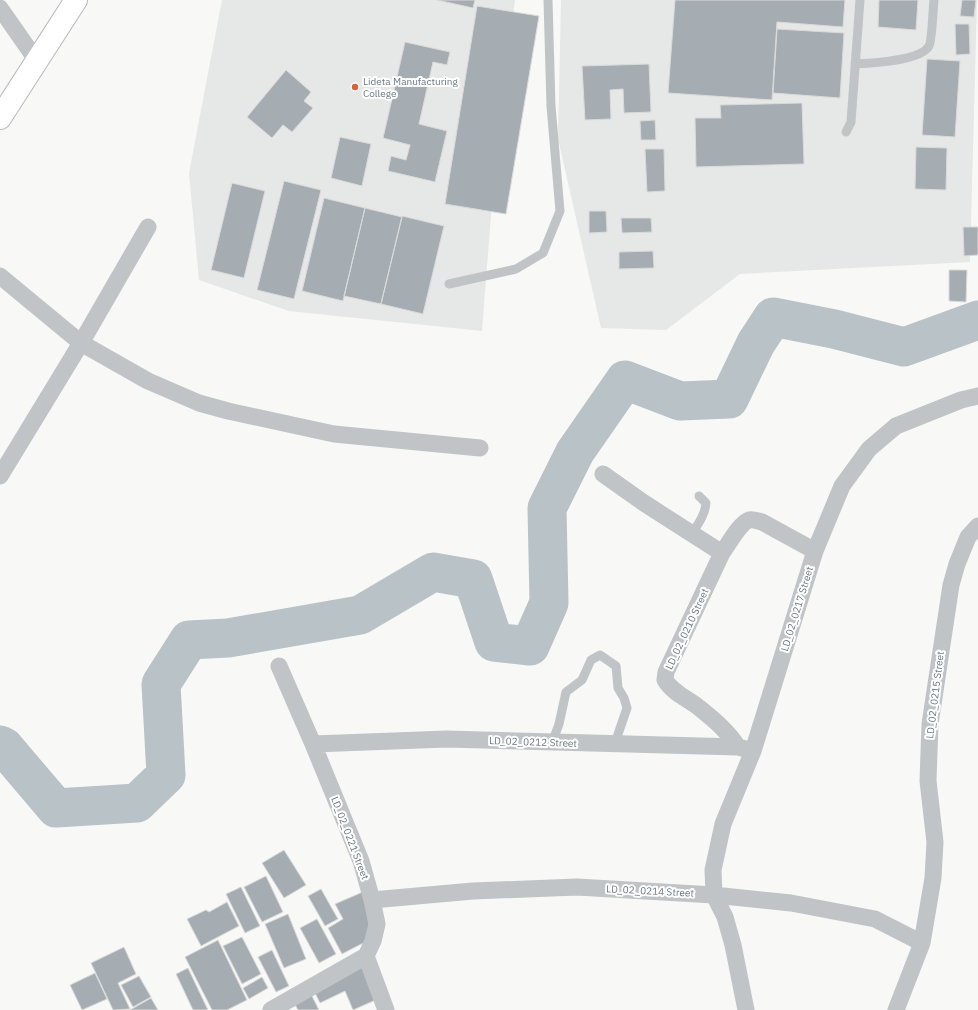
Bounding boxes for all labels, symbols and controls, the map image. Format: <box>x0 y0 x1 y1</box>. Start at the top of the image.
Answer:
place label: Lideta Manufacturing College <box>363 75 458 100</box>
marker: Lideta Manufacturing College <box>350 82 360 92</box>
street label: LD_02_0217 Street <box>778 565 816 653</box>
street label: LD_02_0210 Street <box>663 586 712 672</box>
street label: LD_02_0215 Street <box>923 650 947 739</box>
street label: LD_02_0212 Street <box>489 734 578 750</box>
street label: LD_02_0221 Street <box>328 795 372 882</box>
street label: LD_02_0214 Street <box>606 882 695 900</box>

